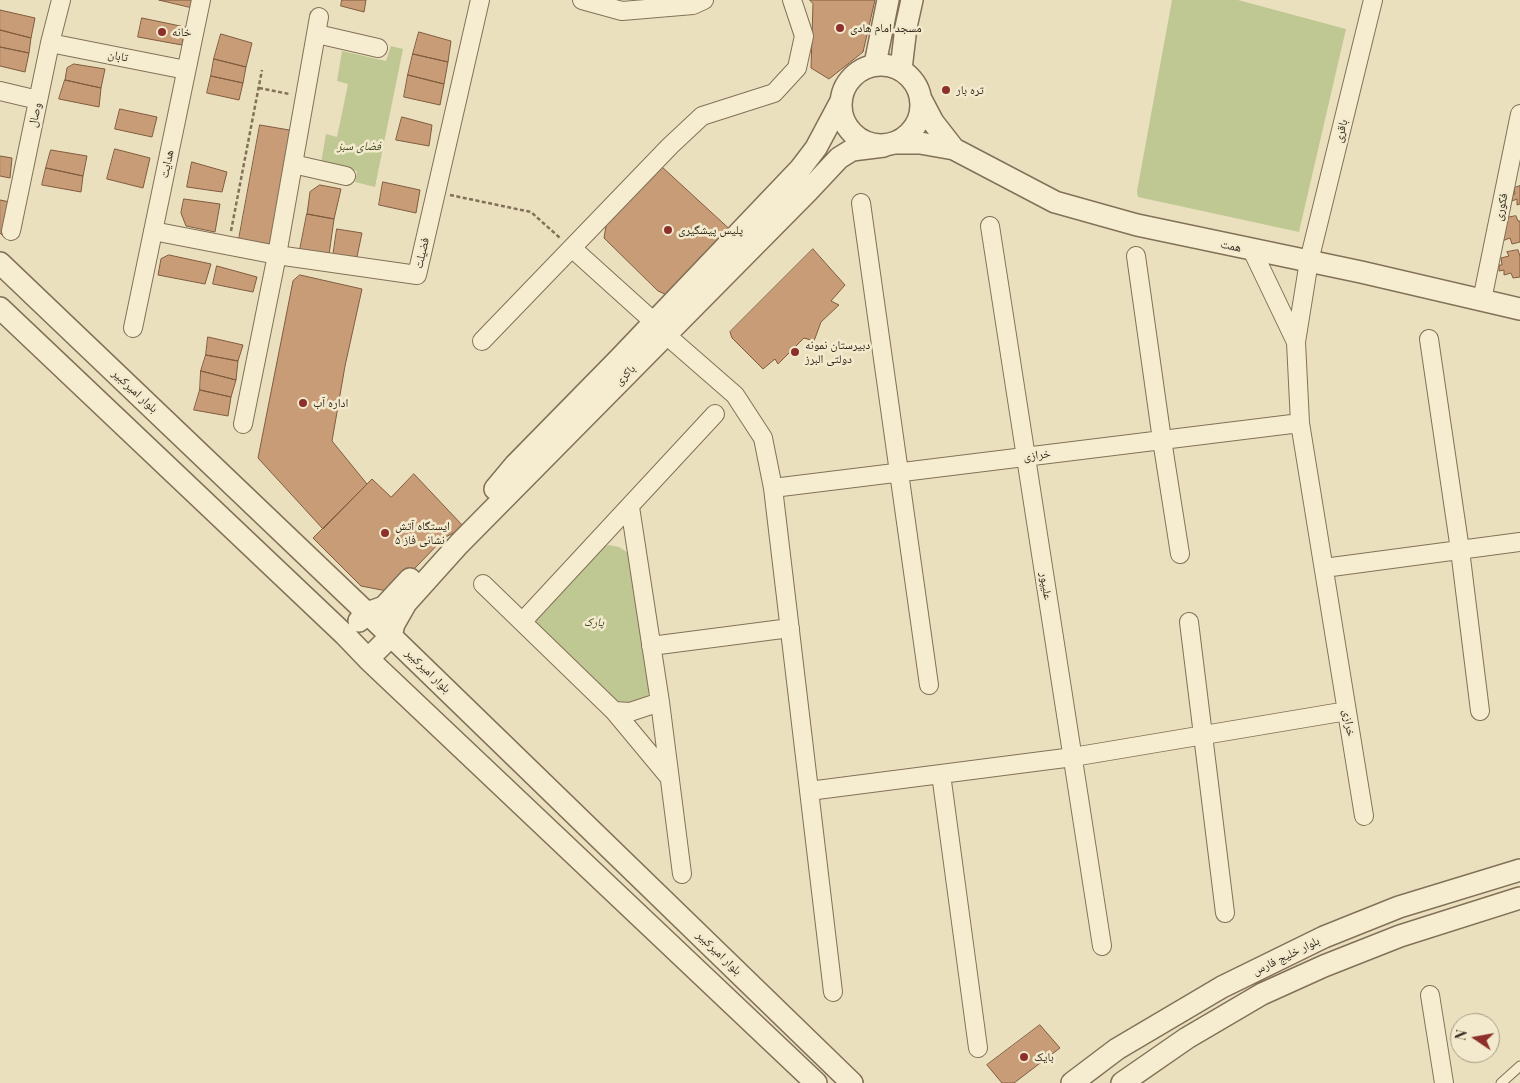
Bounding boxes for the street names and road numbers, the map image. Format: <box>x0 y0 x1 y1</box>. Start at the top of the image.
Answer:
street label: تابان <box>107 47 129 65</box>
street label: وصال <box>25 101 45 129</box>
street label: باقری <box>1331 118 1351 144</box>
street label: هدایت <box>157 149 177 179</box>
street label: فکوری <box>1491 192 1511 222</box>
street label: فضیلت <box>411 236 433 270</box>
street label: همت <box>1219 237 1243 255</box>
street label: باکری <box>612 362 638 388</box>
street label: بلوار امیرکبیر <box>109 366 161 416</box>
street label: خرازی <box>1023 446 1051 464</box>
street label: علیپور <box>1037 571 1055 601</box>
street label: بلوار امیرکبیر <box>402 646 454 696</box>
street label: خرازی <box>1340 708 1358 738</box>
street label: بلوار امیرکبیر <box>693 928 745 978</box>
street label: بلوار خلیج فارس <box>1250 934 1322 978</box>

